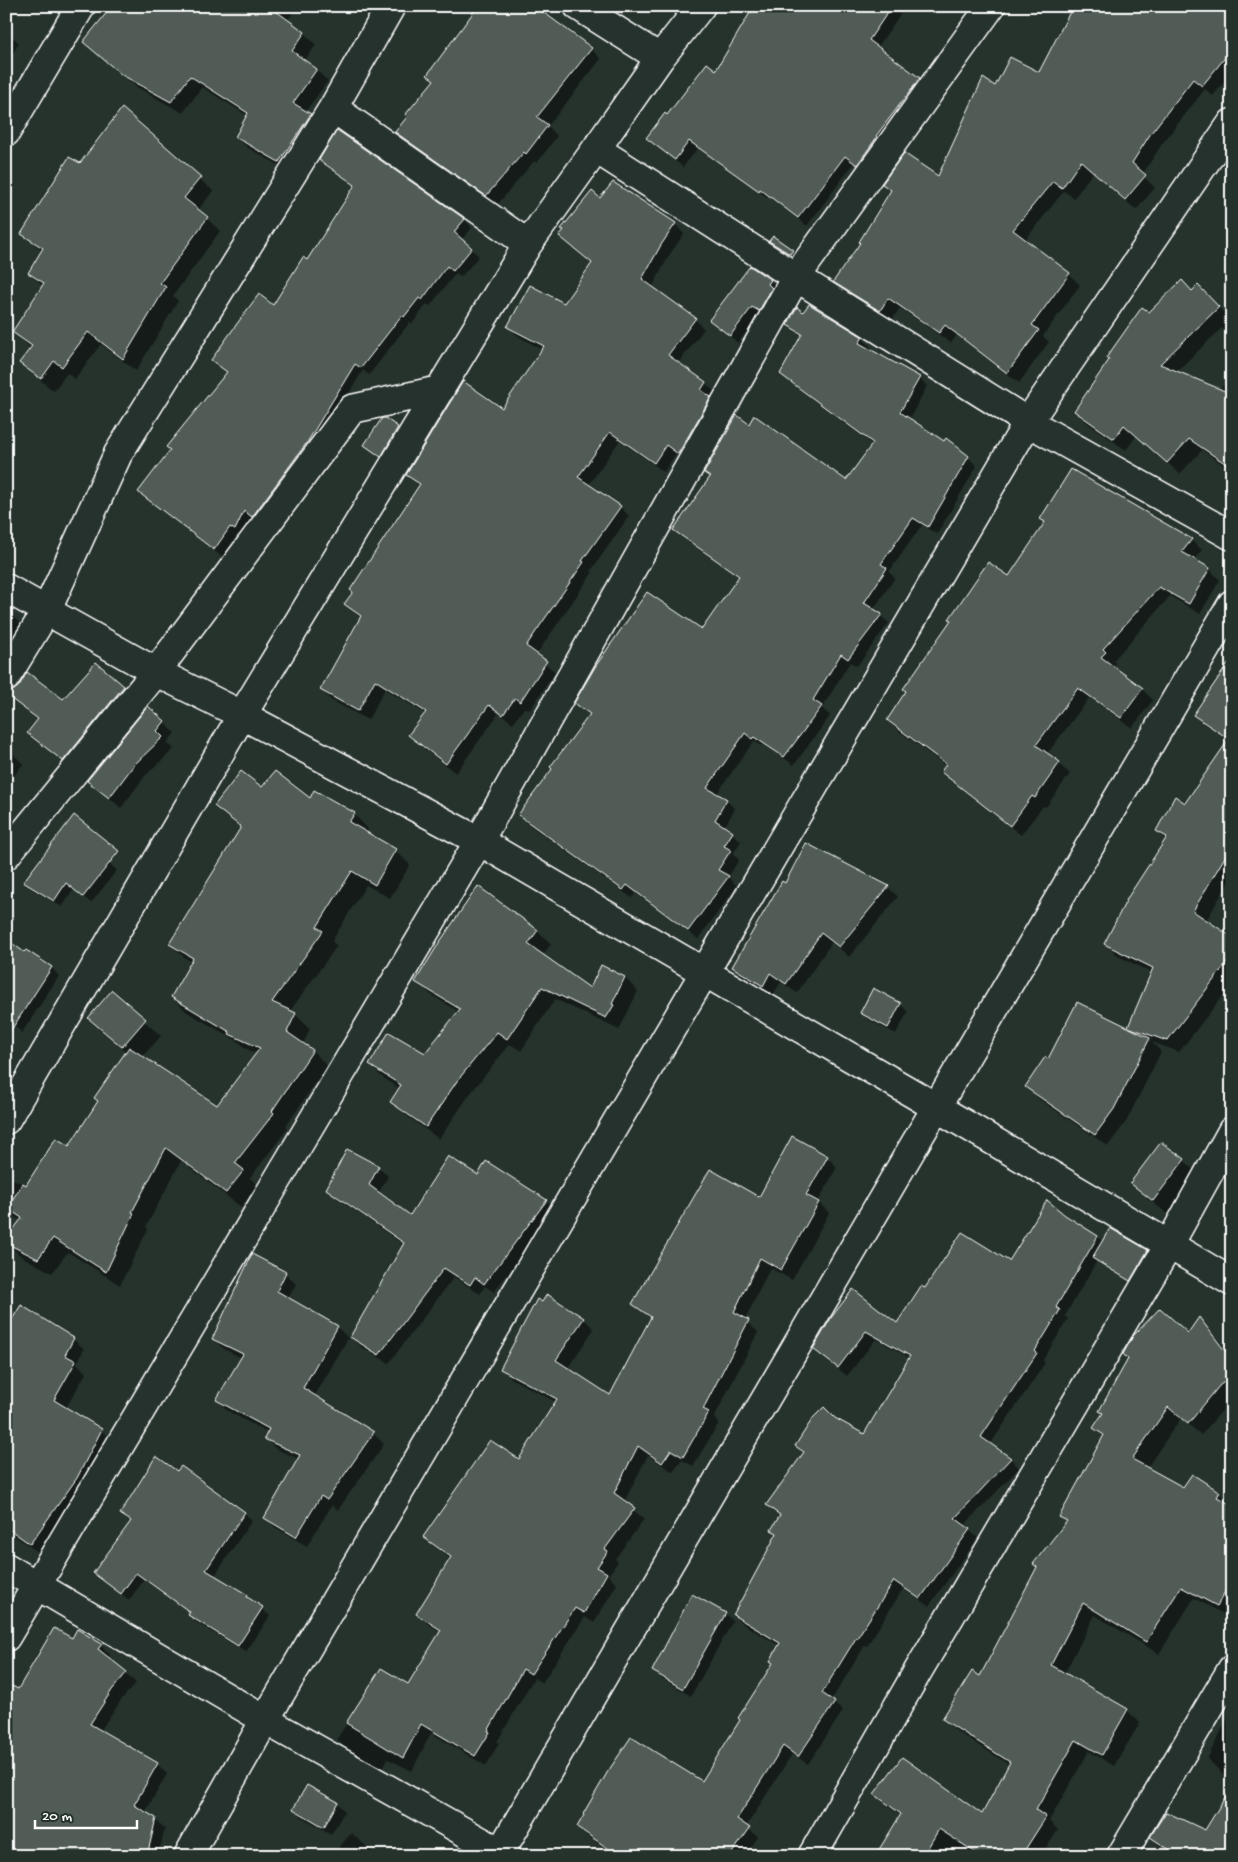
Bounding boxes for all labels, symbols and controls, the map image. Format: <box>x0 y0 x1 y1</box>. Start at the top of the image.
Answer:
scale bar <box>35 1797 138 1829</box>
text: 20 m <box>42 1808 72 1826</box>

